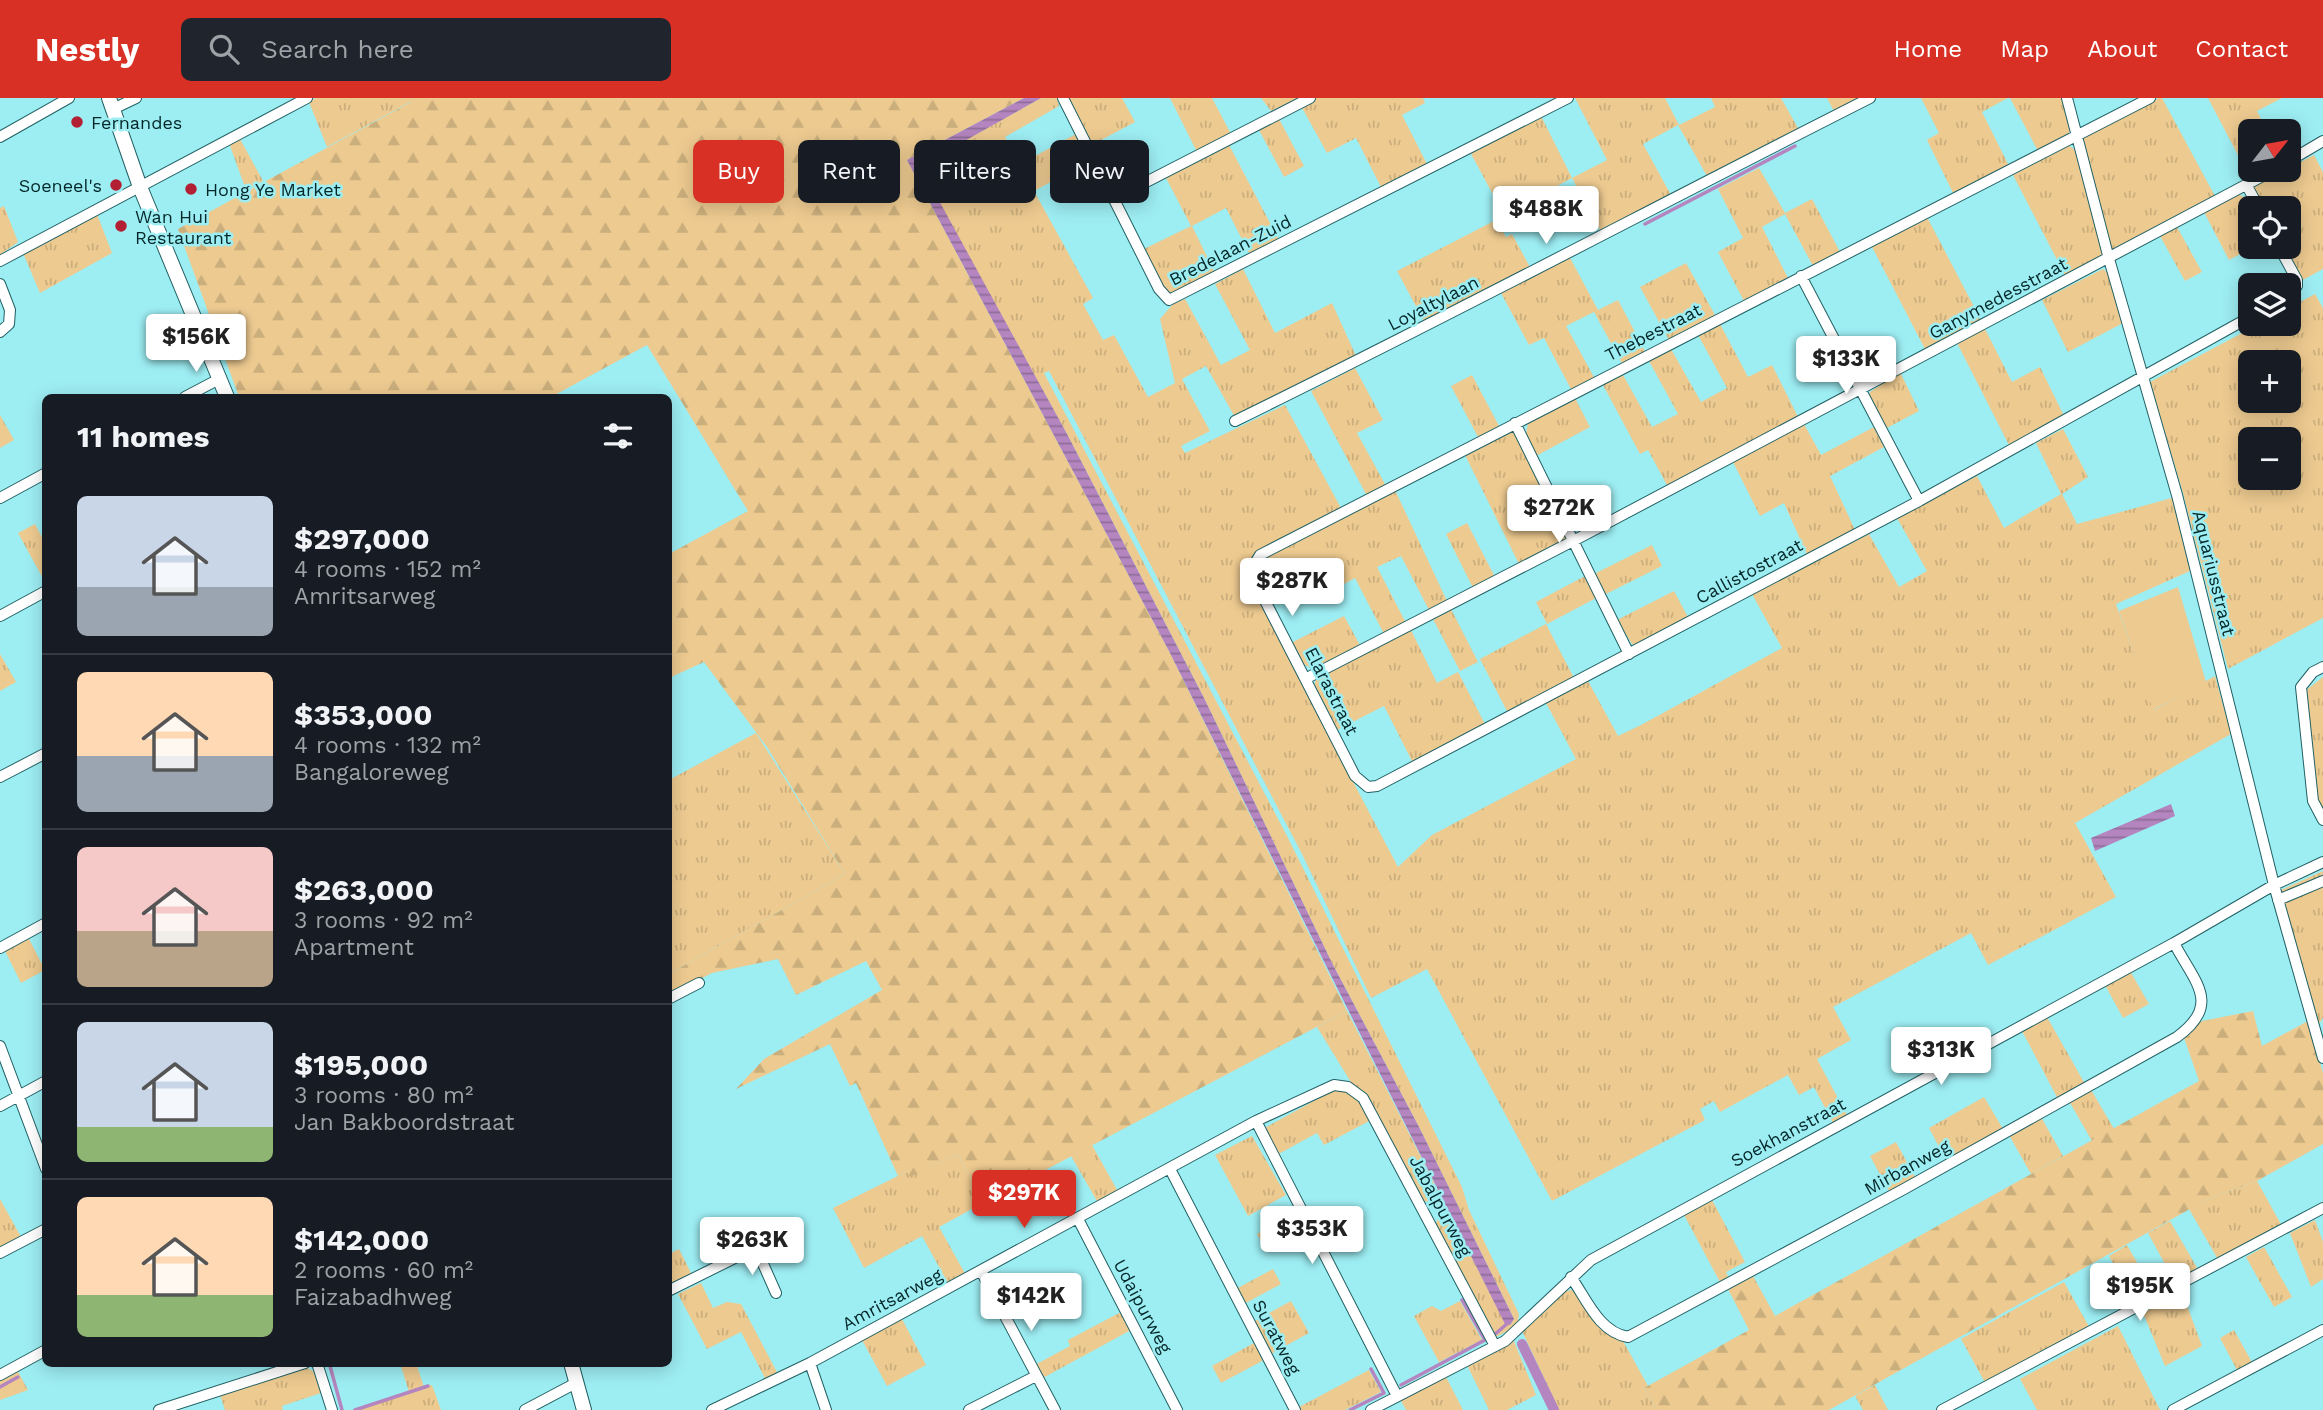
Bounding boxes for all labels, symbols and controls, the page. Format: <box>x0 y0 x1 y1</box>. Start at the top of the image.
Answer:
search box <box>181 18 671 81</box>
text: Nestly <box>35 30 139 69</box>
icon: search <box>205 30 243 68</box>
text: Search here <box>261 34 414 64</box>
text: Home <box>1894 35 1962 63</box>
text: Map <box>2000 35 2049 63</box>
text: About <box>2087 35 2157 63</box>
text: Contact <box>2195 35 2288 63</box>
place label: Fernandes <box>91 112 182 133</box>
marker: Fernandes <box>69 114 85 130</box>
north arrow <box>2238 119 2301 182</box>
map controls <box>2238 119 2301 490</box>
chip: Buy <box>693 140 784 203</box>
chip: Rent <box>798 140 900 203</box>
chip: Filters <box>914 140 1036 203</box>
chip: New <box>1050 140 1149 203</box>
place label: Soeneel's <box>19 175 102 196</box>
marker: Soeneel's <box>108 177 124 193</box>
place label: Hong Ye Market <box>205 179 341 200</box>
marker: Hong Ye Market <box>183 181 199 197</box>
pin: $488K <box>1497 186 1595 246</box>
text: $488K <box>1509 195 1583 222</box>
button: locate <box>2238 196 2301 259</box>
place label: Wan Hui Restaurant <box>135 206 232 248</box>
street label: Bredelaan-Zuid <box>1165 210 1295 290</box>
marker: Wan Hui Restaurant <box>113 218 129 234</box>
street label: Ganymedesstraat <box>1925 252 2071 343</box>
street label: Loyaltylaan <box>1384 271 1482 335</box>
button: layers <box>2238 273 2301 336</box>
street label: Thebestraat <box>1601 299 1705 365</box>
pin: $156K <box>147 314 245 374</box>
text: $156K <box>162 323 230 350</box>
pin: $133K <box>1797 336 1895 396</box>
text: $133K <box>1812 345 1880 372</box>
button: + <box>2238 350 2301 413</box>
icon: filters <box>599 417 637 455</box>
text: 11 homes <box>77 419 210 454</box>
button: − <box>2238 427 2301 490</box>
pin: $272K <box>1510 486 1608 545</box>
text: $272K <box>1523 494 1595 521</box>
street label: Aquariusstraat <box>2188 508 2240 638</box>
text: $297,000 <box>294 521 430 556</box>
icon: home <box>133 524 217 608</box>
street label: Callistostraat <box>1692 534 1806 608</box>
text: 4 rooms · 152 m² <box>294 556 481 583</box>
pin: $287K <box>1243 559 1341 618</box>
text: $287K <box>1256 567 1328 594</box>
text: Amritsarweg <box>294 583 435 610</box>
street label: Elarastraat <box>1301 643 1363 739</box>
text: $353,000 <box>294 697 433 732</box>
icon: home <box>133 700 217 784</box>
text: 4 rooms · 132 m² <box>294 732 481 759</box>
text: Bangaloreweg <box>294 759 449 786</box>
text: $263,000 <box>294 872 434 907</box>
icon: home <box>133 875 217 959</box>
text: 3 rooms · 92 m² <box>294 907 473 934</box>
text: Apartment <box>294 934 414 961</box>
pin: $313K <box>1892 1028 1990 1087</box>
text: $313K <box>1907 1036 1975 1063</box>
text: $195,000 <box>294 1047 428 1082</box>
icon: home <box>133 1050 217 1134</box>
text: 3 rooms · 80 m² <box>294 1082 473 1109</box>
street label: Soekhanstraat <box>1727 1093 1849 1171</box>
text: Jan Bakboordstraat <box>294 1109 514 1136</box>
street label: Mirbanweg <box>1860 1135 1954 1199</box>
street label: Jabalpurweg <box>1406 1152 1477 1261</box>
pin: $297K <box>975 1170 1073 1230</box>
text: $297K <box>988 1179 1060 1206</box>
pin: $353K <box>1263 1206 1361 1266</box>
text: $353K <box>1276 1215 1348 1242</box>
pin: $263K <box>703 1218 801 1277</box>
text: $142,000 <box>294 1222 429 1257</box>
icon: home <box>133 1225 217 1309</box>
text: $263K <box>716 1226 788 1253</box>
street label: Udaipurweg <box>1109 1255 1177 1357</box>
text: 2 rooms · 60 m² <box>294 1257 473 1284</box>
street label: Amritsarweg <box>838 1264 946 1334</box>
pin: $195K <box>2091 1264 2189 1323</box>
text: $195K <box>2106 1272 2174 1299</box>
pin: $142K <box>982 1274 1080 1333</box>
text: $142K <box>997 1282 1065 1309</box>
text: Faizabadhweg <box>294 1284 452 1311</box>
street label: Suratweg <box>1249 1296 1306 1378</box>

